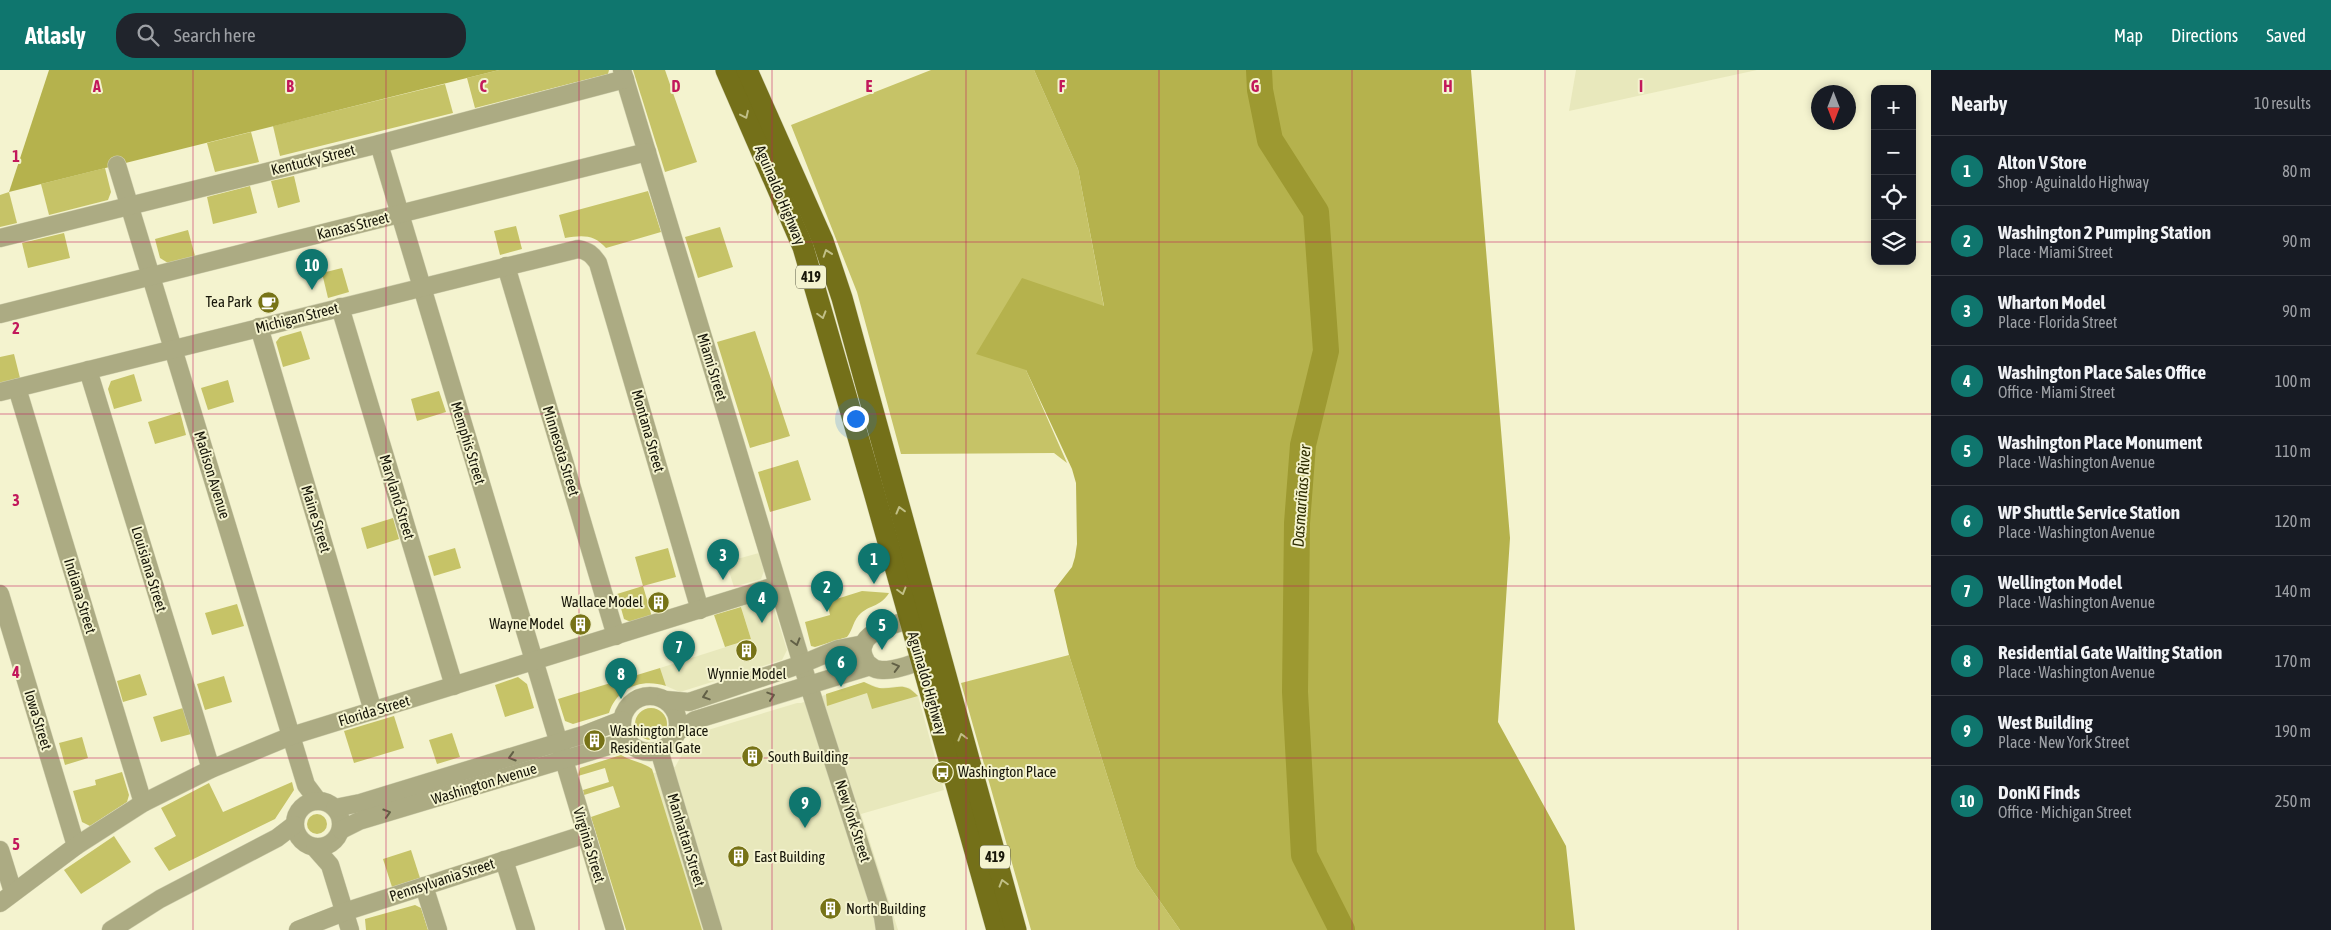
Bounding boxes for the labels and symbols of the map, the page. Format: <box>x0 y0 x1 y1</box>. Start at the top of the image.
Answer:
text: A <box>92 77 101 95</box>
text: B <box>286 77 294 95</box>
text: C <box>479 77 487 95</box>
text: D <box>672 77 681 95</box>
text: E <box>866 77 873 95</box>
text: F <box>1059 77 1066 95</box>
text: G <box>1251 77 1260 95</box>
text: H <box>1443 77 1453 95</box>
text: I <box>1639 77 1643 95</box>
north arrow <box>1811 85 1856 130</box>
one-way arrow <box>739 109 749 118</box>
street label: Kentucky Street <box>269 141 357 178</box>
street label: Aguinaldo Highway <box>752 142 809 247</box>
text: 1 <box>12 147 20 165</box>
street label: Kansas Street <box>315 208 391 243</box>
pin: 10 <box>296 249 328 290</box>
one-way arrow <box>823 249 833 257</box>
road number: 419 <box>796 266 826 288</box>
cafe icon: Tea Park <box>256 290 280 314</box>
place label: Tea Park <box>205 293 252 310</box>
street label: Michigan Street <box>254 299 340 336</box>
one-way arrow <box>817 310 827 318</box>
text: 2 <box>12 319 20 337</box>
street label: Miami Street <box>694 331 731 403</box>
street label: Montana Street <box>629 388 668 474</box>
street label: Memphis Street <box>448 399 489 486</box>
street label: Minnesota Street <box>540 404 583 498</box>
your location <box>843 406 869 432</box>
street label: Madison Avenue <box>191 429 234 521</box>
water label: Dasmariñas River <box>1288 443 1314 548</box>
street label: Maryland Street <box>376 452 418 541</box>
street label: Maine Street <box>298 483 335 555</box>
text: 3 <box>12 491 20 509</box>
one-way arrow <box>896 506 906 515</box>
street label: Louisiana Street <box>128 524 171 614</box>
pin: 3 <box>707 539 739 580</box>
pin: 1 <box>858 543 890 584</box>
street label: Indiana Street <box>61 556 100 636</box>
pin: 2 <box>811 571 843 612</box>
pin: 4 <box>746 582 778 623</box>
one-way arrow <box>896 587 907 596</box>
building icon: Wallace Model <box>647 590 671 614</box>
place label: Wallace Model <box>561 593 643 610</box>
pin: 5 <box>866 609 898 650</box>
building icon: Wayne Model <box>568 612 592 636</box>
place label: Wayne Model <box>489 615 564 632</box>
street label: Aguinaldo Highway <box>905 629 950 736</box>
pin: 7 <box>663 631 695 672</box>
one-way arrow <box>790 638 800 646</box>
building icon: Wynnie Model <box>735 639 759 663</box>
pin: 6 <box>825 646 857 687</box>
pin: 8 <box>605 658 637 699</box>
text: 4 <box>11 663 20 681</box>
one-way arrow <box>891 663 899 673</box>
place label: Wynnie Model <box>708 665 786 682</box>
street label: Iowa Street <box>21 688 56 752</box>
one-way arrow <box>703 690 711 700</box>
one-way arrow <box>766 691 774 701</box>
street label: Florida Street <box>336 692 412 729</box>
place label: Washington Place Residential Gate <box>610 722 709 756</box>
building icon: Washington Place Residential Gate <box>582 728 606 752</box>
one-way arrow <box>958 734 968 742</box>
building icon: South Building <box>740 745 764 769</box>
place label: South Building <box>768 748 849 765</box>
one-way arrow <box>508 751 517 761</box>
street label: Washington Avenue <box>429 759 539 808</box>
bus stop icon: Washington Place <box>930 760 954 784</box>
place label: Washington Place <box>958 763 1057 780</box>
street label: New York Street <box>832 778 875 864</box>
pin: 9 <box>789 787 821 828</box>
street label: Manhattan Street <box>664 791 709 888</box>
street label: Virginia Street <box>570 805 609 884</box>
one-way arrow <box>382 809 390 819</box>
text: 5 <box>12 835 20 853</box>
building icon: East Building <box>726 845 750 869</box>
road number: 419 <box>980 846 1010 869</box>
place label: East Building <box>754 848 826 865</box>
street label: Pennsylvania Street <box>387 855 497 905</box>
one-way arrow <box>998 879 1008 888</box>
building icon: North Building <box>818 897 842 921</box>
place label: North Building <box>846 900 926 917</box>

